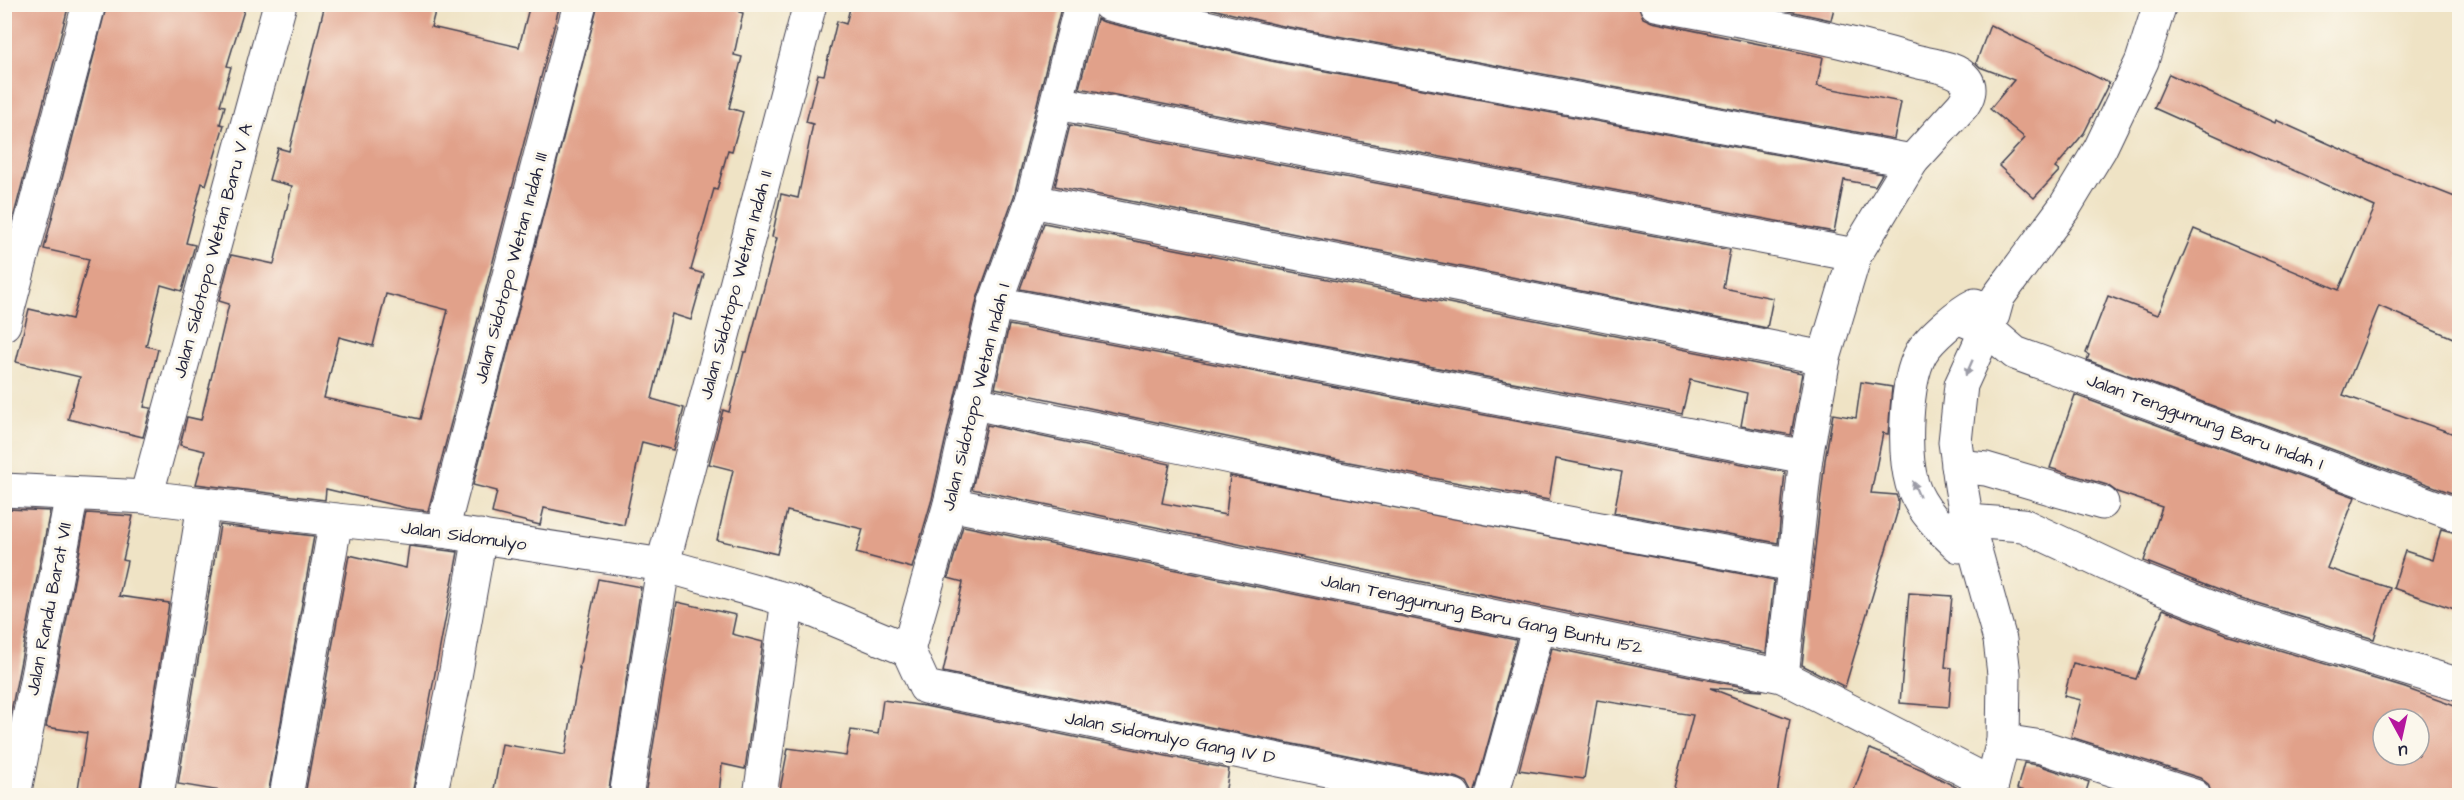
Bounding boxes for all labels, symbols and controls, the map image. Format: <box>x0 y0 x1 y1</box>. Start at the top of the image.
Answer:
street label: Jalan Sidotopo Wetan Baru V A <box>167 120 259 381</box>
street label: Jalan Sidotopo Wetan Indah III <box>468 149 554 387</box>
street label: Jalan Sidotopo Wetan Indah II <box>693 168 779 402</box>
street label: Jalan Sidotopo Wetan Indah I <box>936 281 1016 513</box>
one-way arrow <box>1964 359 1974 377</box>
street label: Jalan Tenggumung Baru Indah I <box>2083 367 2327 478</box>
one-way arrow <box>1911 480 1921 498</box>
street label: Jalan Sidomulyo <box>399 515 528 558</box>
street label: Jalan Randu Barat VII <box>20 520 78 698</box>
street label: Jalan Tenggumung Baru Gang Buntu 152 <box>1319 568 1646 661</box>
street label: Jalan Sidomulyo Gang IV D <box>1063 705 1278 772</box>
north arrow <box>2371 707 2431 767</box>
text: U <box>2397 739 2409 762</box>

